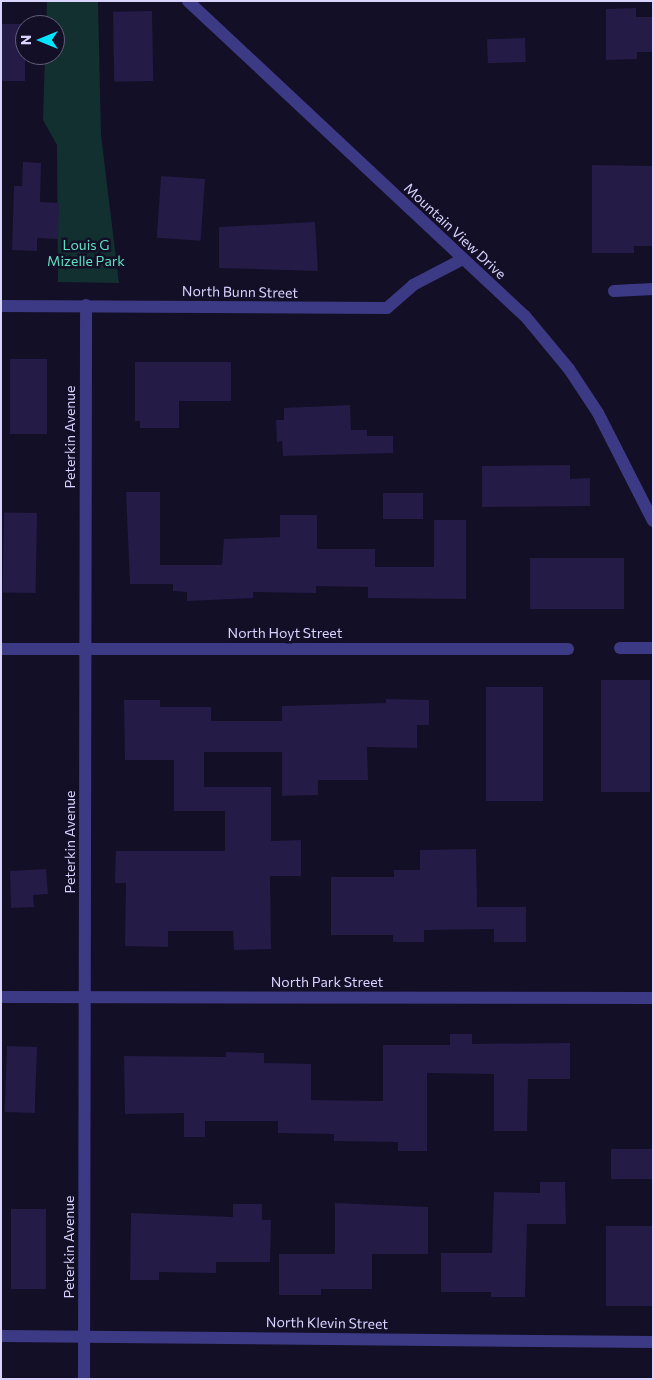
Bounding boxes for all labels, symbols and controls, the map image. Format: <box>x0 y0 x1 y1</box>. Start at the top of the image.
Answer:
north arrow <box>15 15 65 65</box>
text: N <box>17 35 34 45</box>
street label: Mountain View Drive <box>401 179 509 283</box>
park label: Louis G Mizelle Park <box>47 237 125 270</box>
street label: North Bunn Street <box>182 283 298 301</box>
street label: Peterkin Avenue <box>62 385 78 489</box>
street label: North Hoyt Street <box>228 625 342 641</box>
street label: Peterkin Avenue <box>62 790 78 894</box>
street label: North Park Street <box>271 974 383 990</box>
street label: Peterkin Avenue <box>61 1195 77 1299</box>
street label: North Klevin Street <box>266 1314 388 1332</box>

